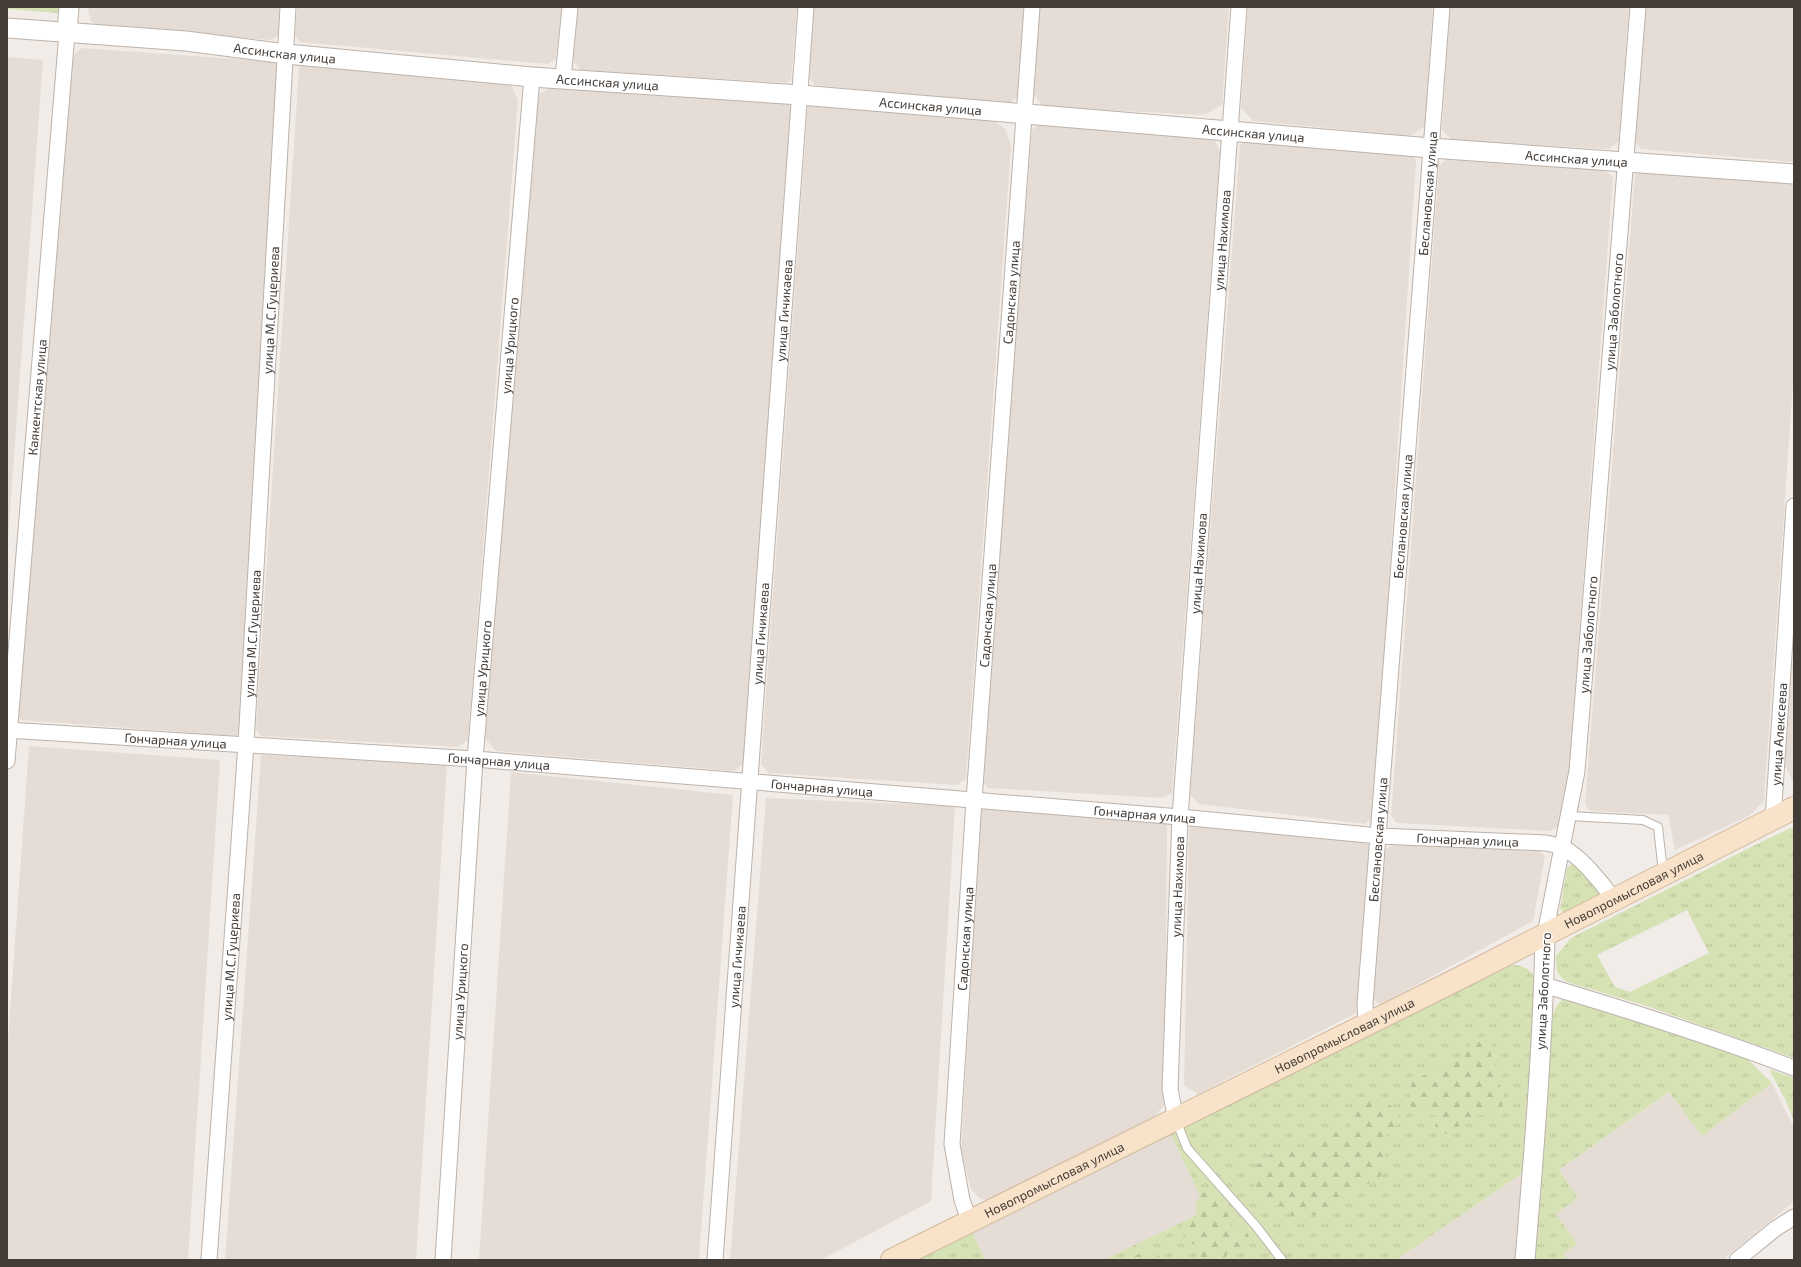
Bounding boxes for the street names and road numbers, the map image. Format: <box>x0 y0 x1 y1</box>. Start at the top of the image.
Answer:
street label: Ассинская улица <box>233 39 337 67</box>
street label: Ассинская улица <box>556 71 659 93</box>
street label: Ассинская улица <box>879 94 982 118</box>
street label: Ассинская улица <box>1201 121 1305 145</box>
street label: Беслановская улица <box>1415 131 1440 256</box>
street label: Ассинская улица <box>1525 147 1628 170</box>
street label: улица Нахимова <box>1210 189 1234 291</box>
street label: Садонская улица <box>999 240 1023 345</box>
street label: улица М.С.Гуцериева <box>259 246 282 374</box>
street label: улица Заболотного <box>1601 252 1626 371</box>
street label: улица Гичикаева <box>772 259 796 362</box>
street label: улица Урицкого <box>498 297 522 394</box>
street label: Каякентская улица <box>24 338 50 456</box>
street label: Беслановская улица <box>1390 454 1415 579</box>
street label: улица Нахимова <box>1187 512 1210 614</box>
street label: Садонская улица <box>976 563 999 668</box>
street label: улица М.С.Гуцериева <box>241 569 264 698</box>
street label: улица Заболотного <box>1575 575 1601 694</box>
street label: улица Гичикаева <box>749 582 772 685</box>
street label: улица Урицкого <box>471 619 495 717</box>
street label: улица Алексеева <box>1767 682 1790 786</box>
street label: Гончарная улица <box>124 729 227 752</box>
street label: Гончарная улица <box>447 749 551 773</box>
street label: Гончарная улица <box>770 775 874 800</box>
street label: Беслановская улица <box>1365 777 1390 902</box>
street label: Гончарная улица <box>1093 802 1197 826</box>
street label: Гончарная улица <box>1416 830 1519 850</box>
street label: улица Нахимова <box>1168 836 1187 938</box>
street label: Новопромысловая улица <box>1561 847 1706 932</box>
street label: Садонская улица <box>954 886 976 991</box>
street label: улица М.С.Гуцериева <box>218 892 243 1021</box>
street label: улица Гичикаева <box>725 905 749 1008</box>
street label: улица Заболотного <box>1532 932 1554 1050</box>
street label: улица Урицкого <box>449 943 471 1040</box>
street label: Новопромысловая улица <box>1272 994 1417 1077</box>
street label: Новопромысловая улица <box>981 1138 1127 1221</box>

